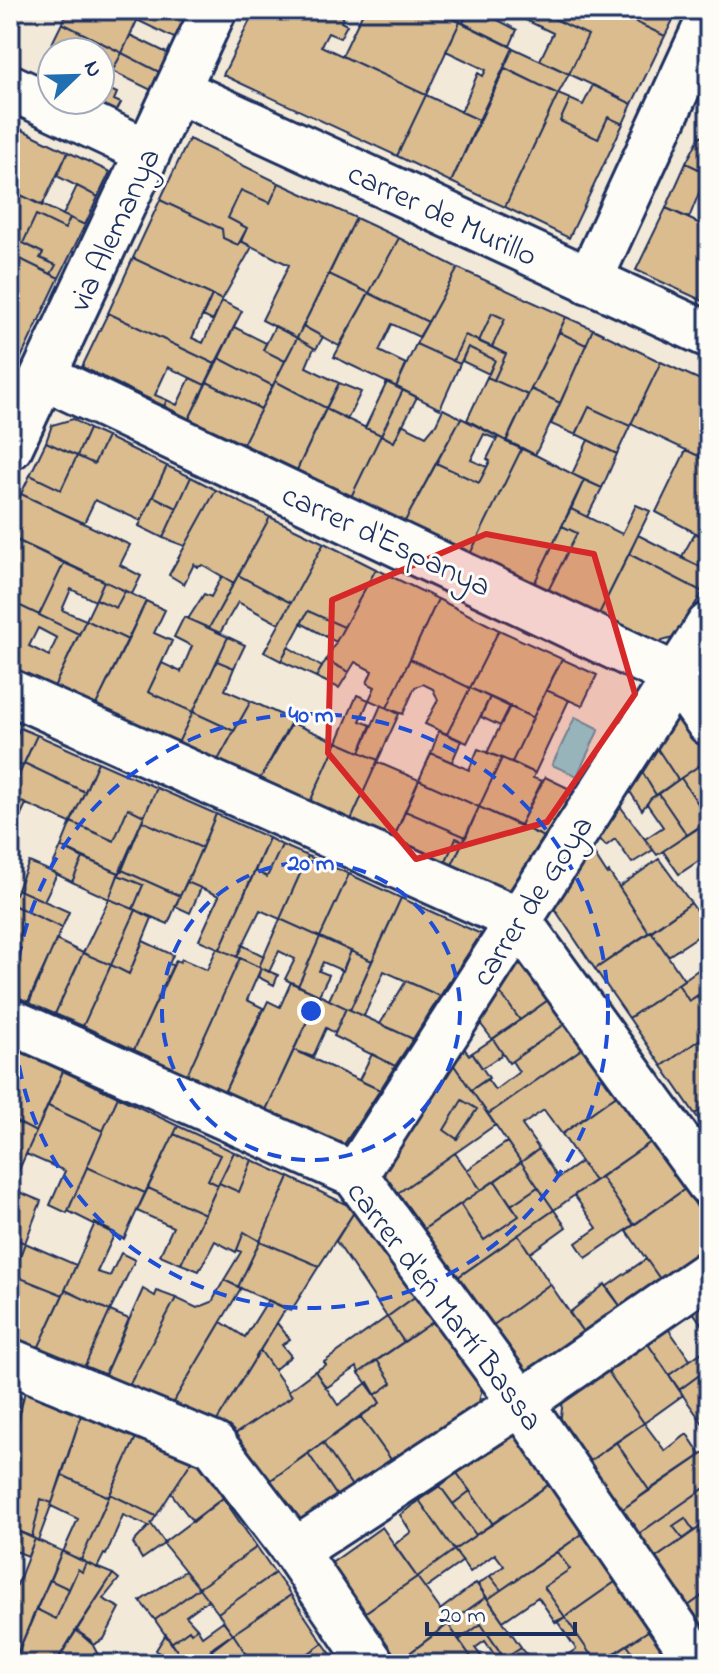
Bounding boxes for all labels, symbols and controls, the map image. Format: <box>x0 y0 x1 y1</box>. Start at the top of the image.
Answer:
north arrow <box>36 36 116 116</box>
text: N <box>74 56 109 82</box>
street label: via Alemanya <box>58 141 175 320</box>
street label: carrer de Murillo <box>339 152 544 281</box>
street label: carrer d'Espanya <box>273 473 498 611</box>
text: 40 m <box>289 699 334 734</box>
street label: carrer de Goya <box>461 807 607 997</box>
text: 20 m <box>287 847 335 882</box>
centre of rings <box>297 997 325 1025</box>
street label: carrer d'en Martí Bassa <box>333 1172 553 1442</box>
scale bar <box>427 1586 575 1636</box>
text: 20 m <box>439 1599 486 1634</box>

